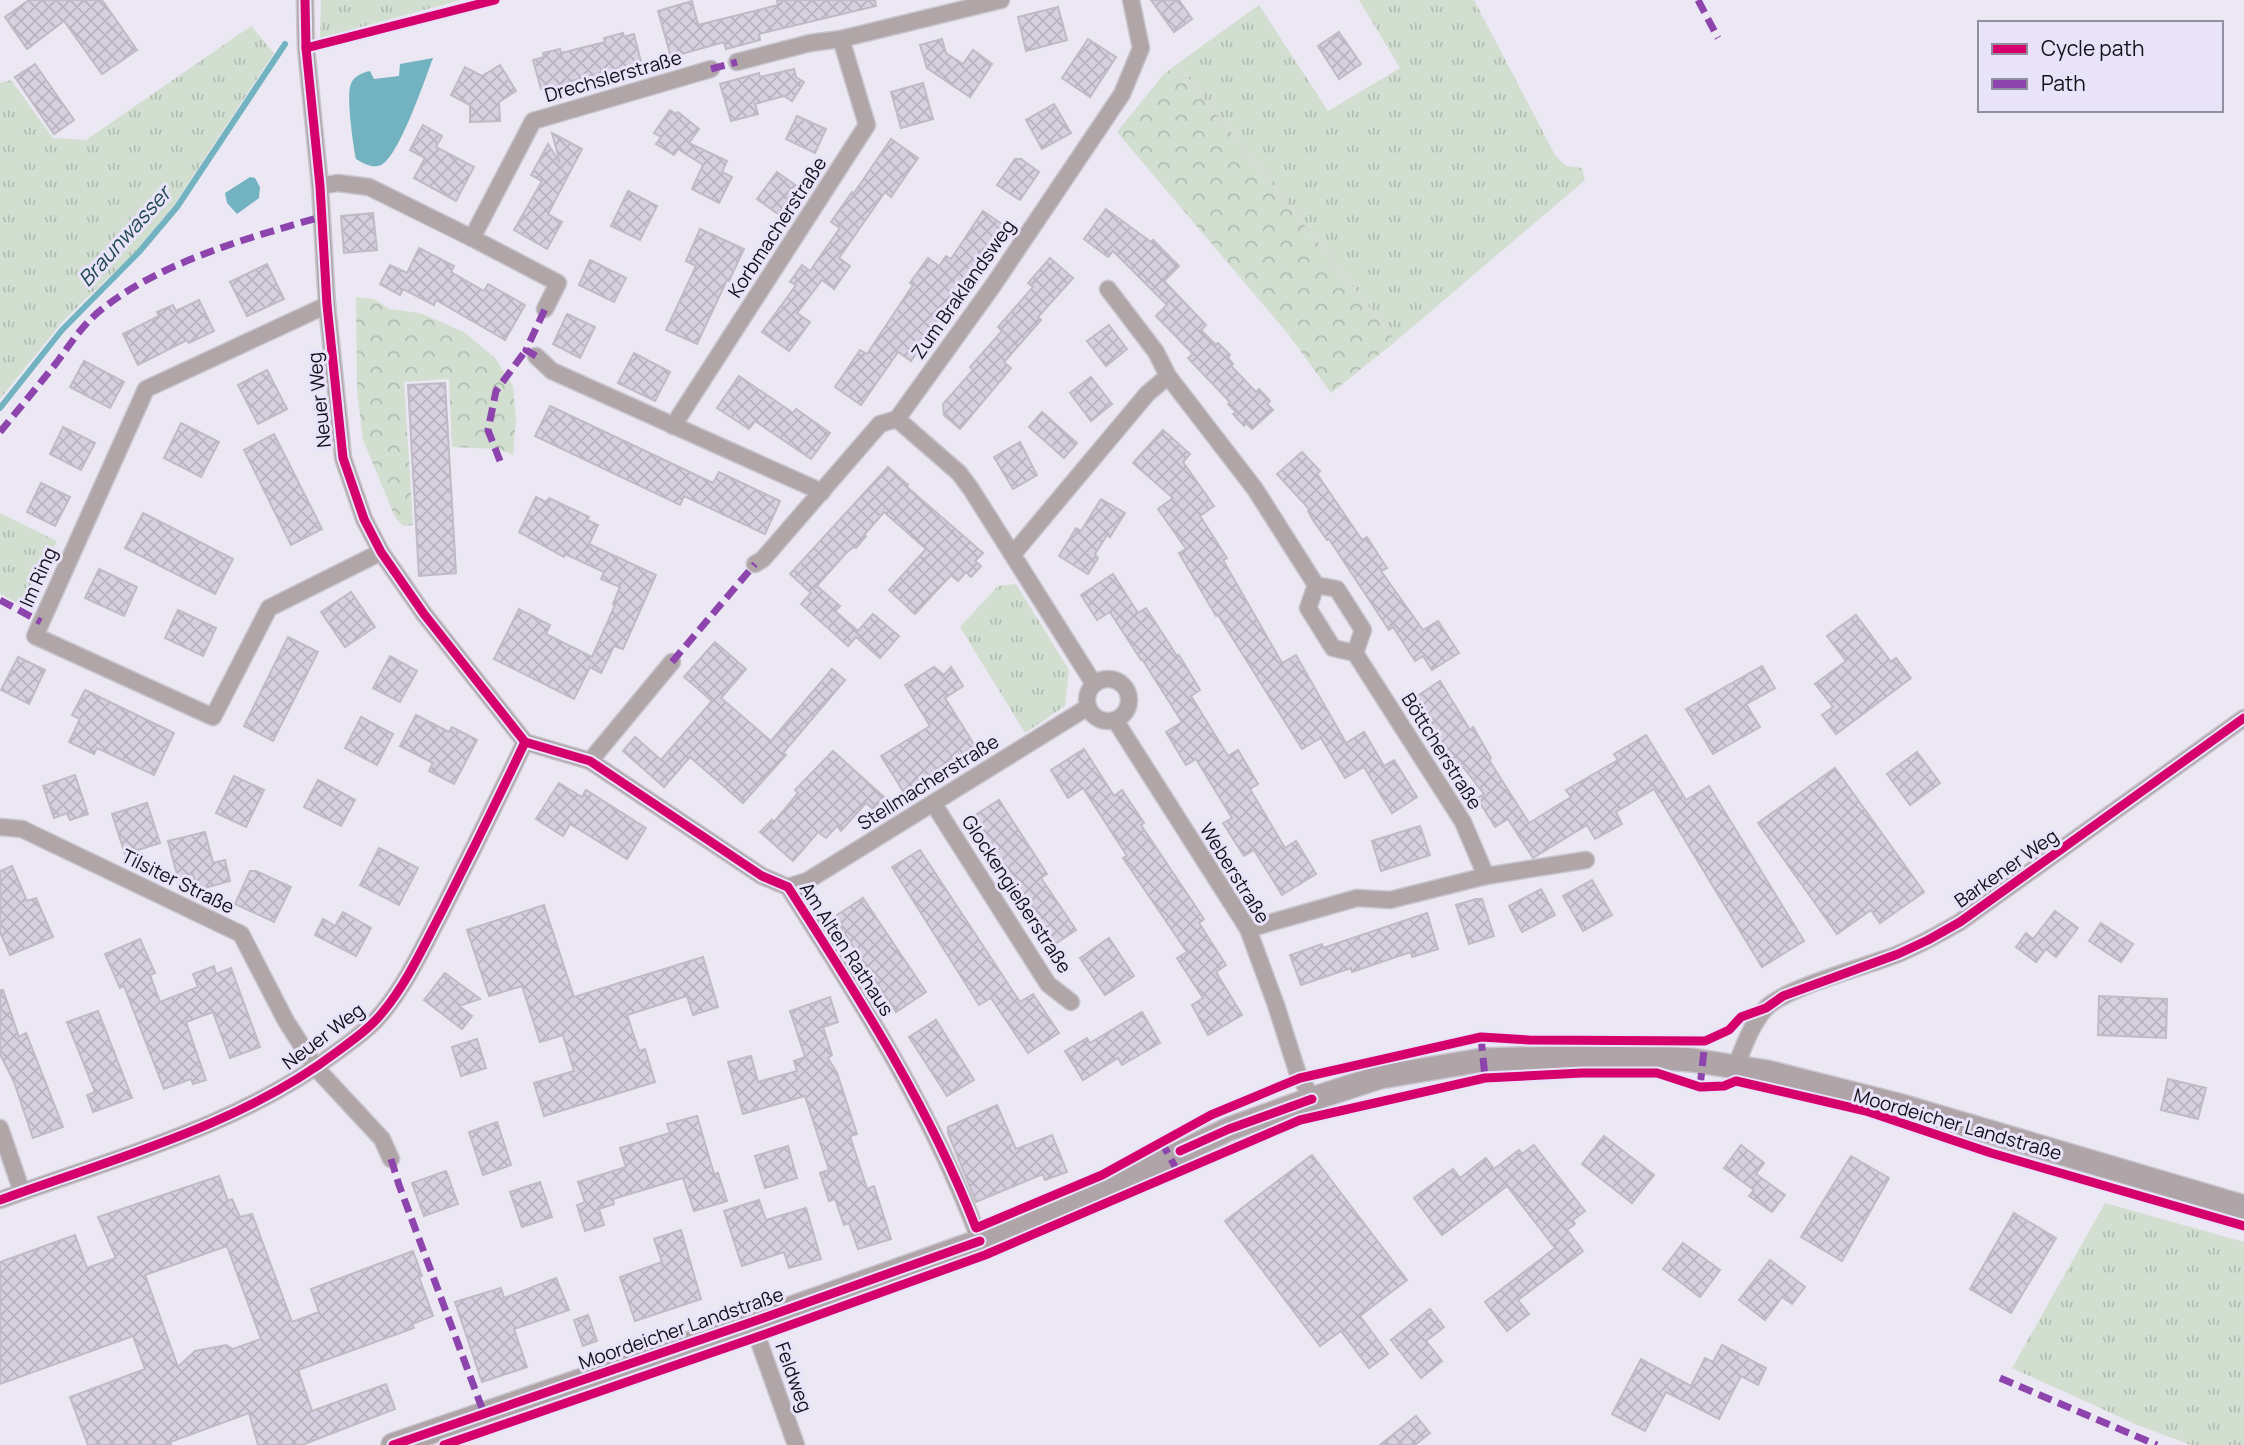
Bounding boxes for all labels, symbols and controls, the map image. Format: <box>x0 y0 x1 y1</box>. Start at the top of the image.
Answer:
legend <box>1978 21 2223 112</box>
text: Cycle path <box>2041 34 2144 62</box>
street label: Drechslerstraße <box>541 44 685 108</box>
text: Path <box>2041 69 2086 97</box>
street label: Korbmacherstraße <box>722 152 832 302</box>
water label: Braunwasser <box>72 178 178 292</box>
street label: Zum Braklandsweg <box>905 214 1021 364</box>
street label: Neuer Weg <box>301 351 337 449</box>
street label: Im Ring <box>13 543 63 611</box>
street label: Böttcherstraße <box>1396 688 1488 814</box>
street label: Stellmacherstraße <box>852 728 1004 836</box>
street label: Glockengießerstraße <box>956 810 1078 978</box>
street label: Weberstraße <box>1194 818 1276 928</box>
street label: Barkener Weg <box>1949 823 2063 913</box>
street label: Tilsiter Straße <box>117 842 239 920</box>
street label: Am Alten Rathaus <box>794 877 900 1021</box>
street label: Neuer Weg <box>277 997 369 1075</box>
street label: Moordeicher Landstraße <box>1851 1082 2065 1166</box>
street label: Moordeicher Landstraße <box>575 1281 787 1375</box>
street label: Feldweg <box>769 1338 819 1416</box>

